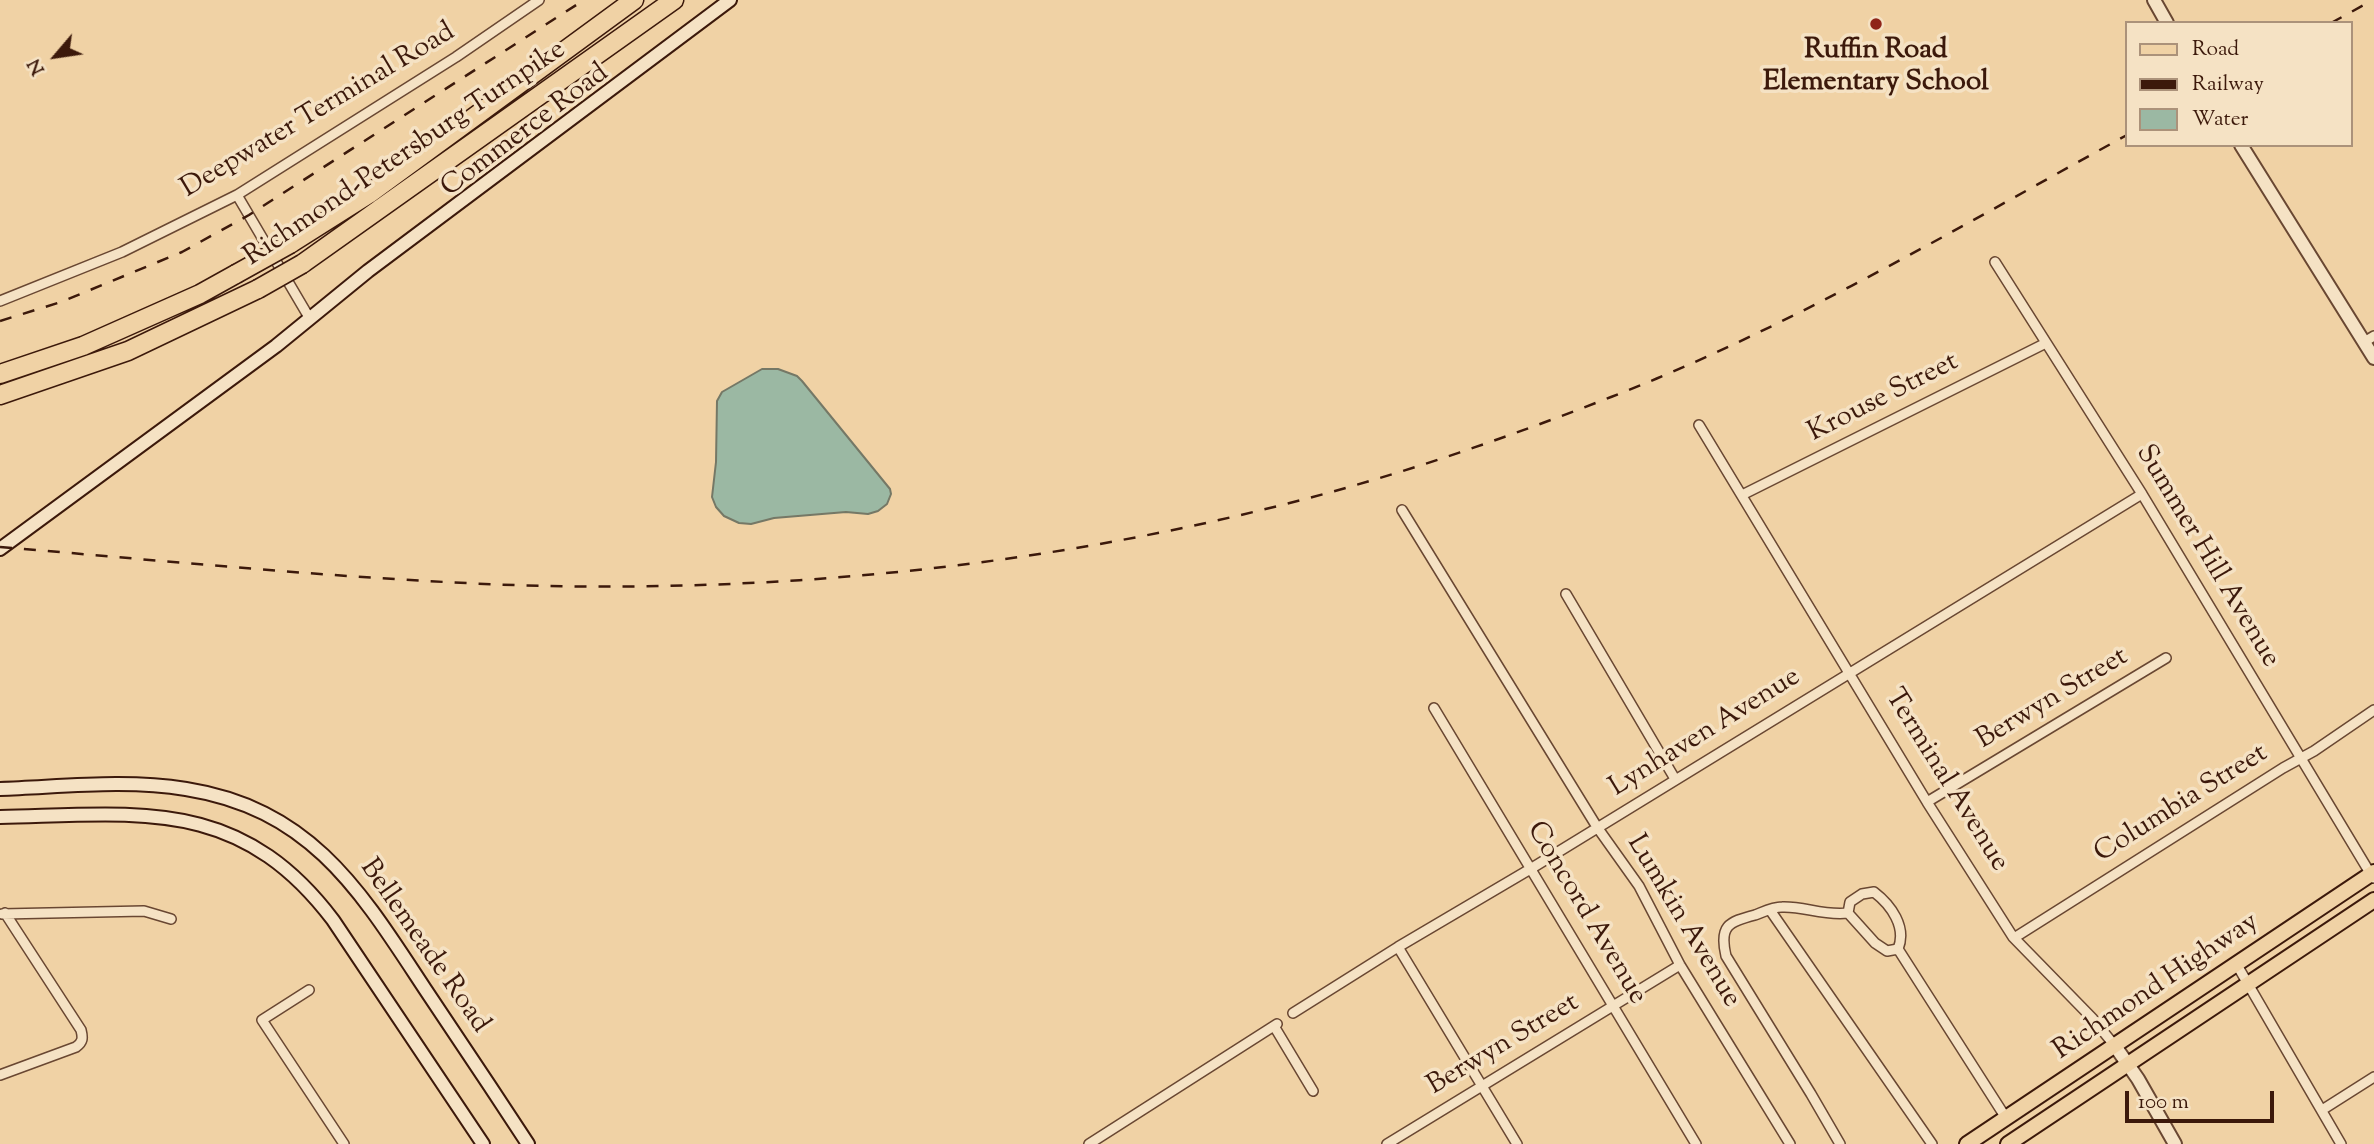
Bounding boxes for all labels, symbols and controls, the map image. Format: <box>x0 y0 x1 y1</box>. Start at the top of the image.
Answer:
marker: Ruffin Road Elementary School <box>1868 16 1884 32</box>
street label: Deepwater Terminal Road <box>176 17 462 207</box>
north arrow <box>21 21 91 91</box>
legend <box>2126 21 2353 147</box>
street label: Richmond-Petersburg Turnpike <box>239 35 573 275</box>
place label: Ruffin Road Elementary School <box>1763 35 1989 101</box>
text: Road <box>2192 35 2239 65</box>
text: N <box>22 53 53 80</box>
street label: Commerce Road <box>436 58 616 206</box>
text: Railway <box>2192 70 2264 100</box>
text: Water <box>2192 105 2248 135</box>
street label: Krouse Street <box>1803 347 1965 451</box>
street label: Summer Hill Avenue <box>2126 440 2286 674</box>
street label: Berwyn Street <box>1971 642 2135 758</box>
street label: Lynhaven Avenue <box>1604 662 1808 806</box>
street label: Terminal Avenue <box>1875 684 2015 878</box>
street label: Columbia Street <box>2089 738 2275 872</box>
street label: Concord Avenue <box>1517 817 1653 1011</box>
street label: Lumkin Avenue <box>1617 830 1747 1014</box>
street label: Bellemeade Road <box>350 853 496 1041</box>
street label: Richmond Highway <box>2048 907 2266 1069</box>
street label: Berwyn Street <box>1422 988 1586 1104</box>
scale bar <box>2129 1078 2278 1122</box>
text: 100 m <box>2138 1088 2189 1118</box>

